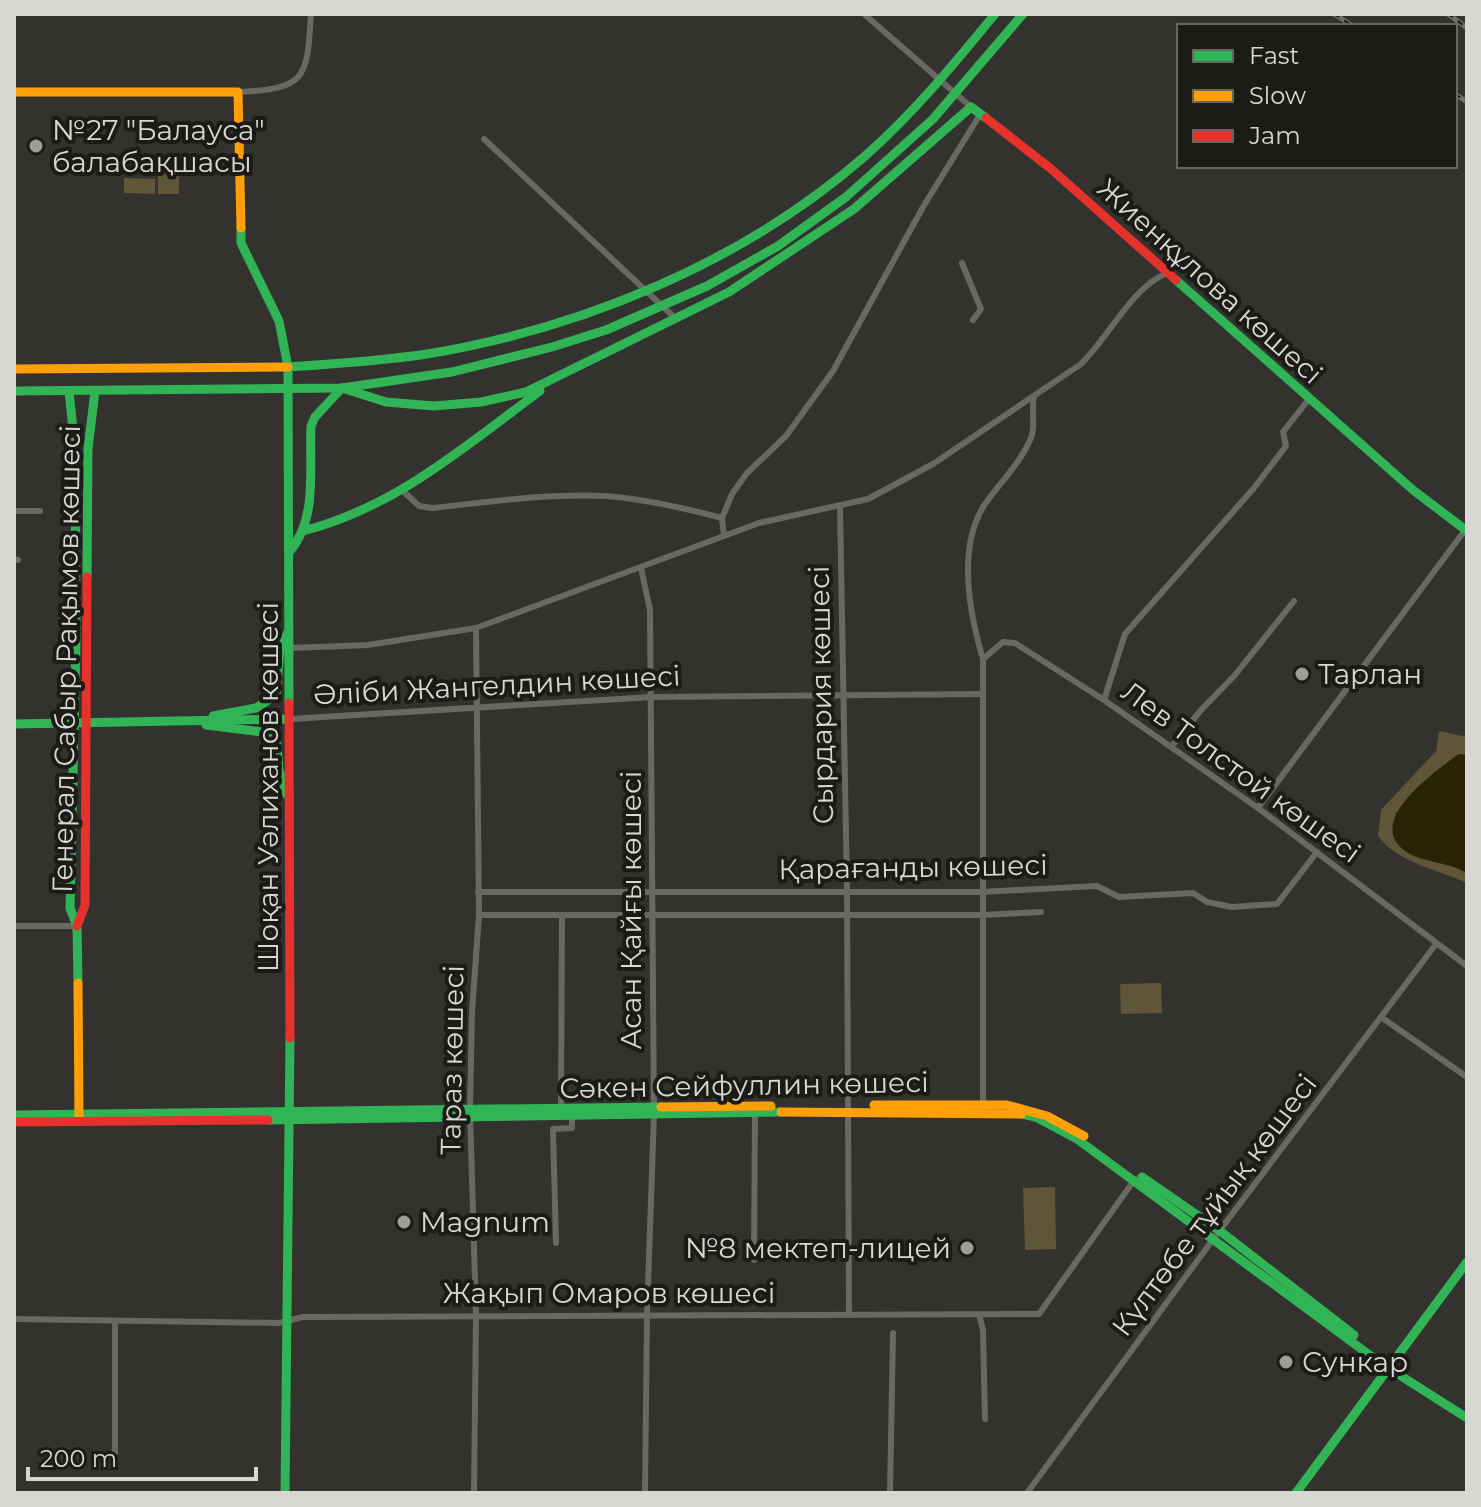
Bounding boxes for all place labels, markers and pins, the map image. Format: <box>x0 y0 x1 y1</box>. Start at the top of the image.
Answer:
place label: №27 "Балауса" балабақшасы <box>52 113 265 179</box>
marker: №27 "Балауса" балабақшасы <box>27 137 45 155</box>
place label: Тарлан <box>1318 657 1422 691</box>
marker: Тарлан <box>1293 665 1311 683</box>
place label: Magnum <box>420 1205 550 1239</box>
marker: Magnum <box>395 1213 413 1231</box>
place label: №8 мектеп-лицей <box>685 1231 951 1265</box>
marker: №8 мектеп-лицей <box>958 1239 976 1257</box>
place label: Сункар <box>1302 1345 1408 1379</box>
marker: Сункар <box>1277 1353 1295 1371</box>

